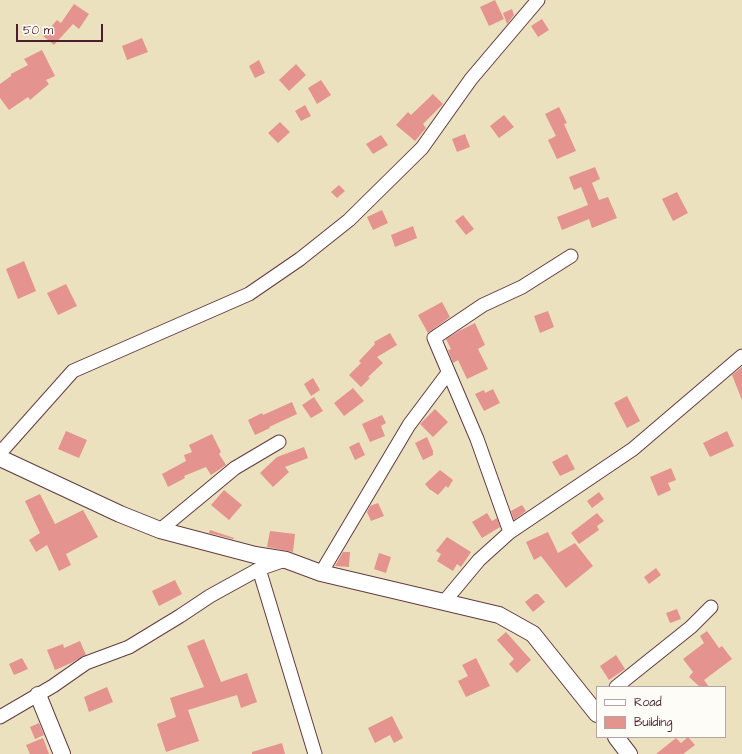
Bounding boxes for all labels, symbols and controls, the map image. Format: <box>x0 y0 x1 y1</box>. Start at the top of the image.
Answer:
scale bar <box>18 16 105 42</box>
text: 50 m <box>23 22 53 39</box>
legend <box>596 686 726 738</box>
text: Road <box>634 694 662 711</box>
text: Building <box>634 714 672 731</box>

